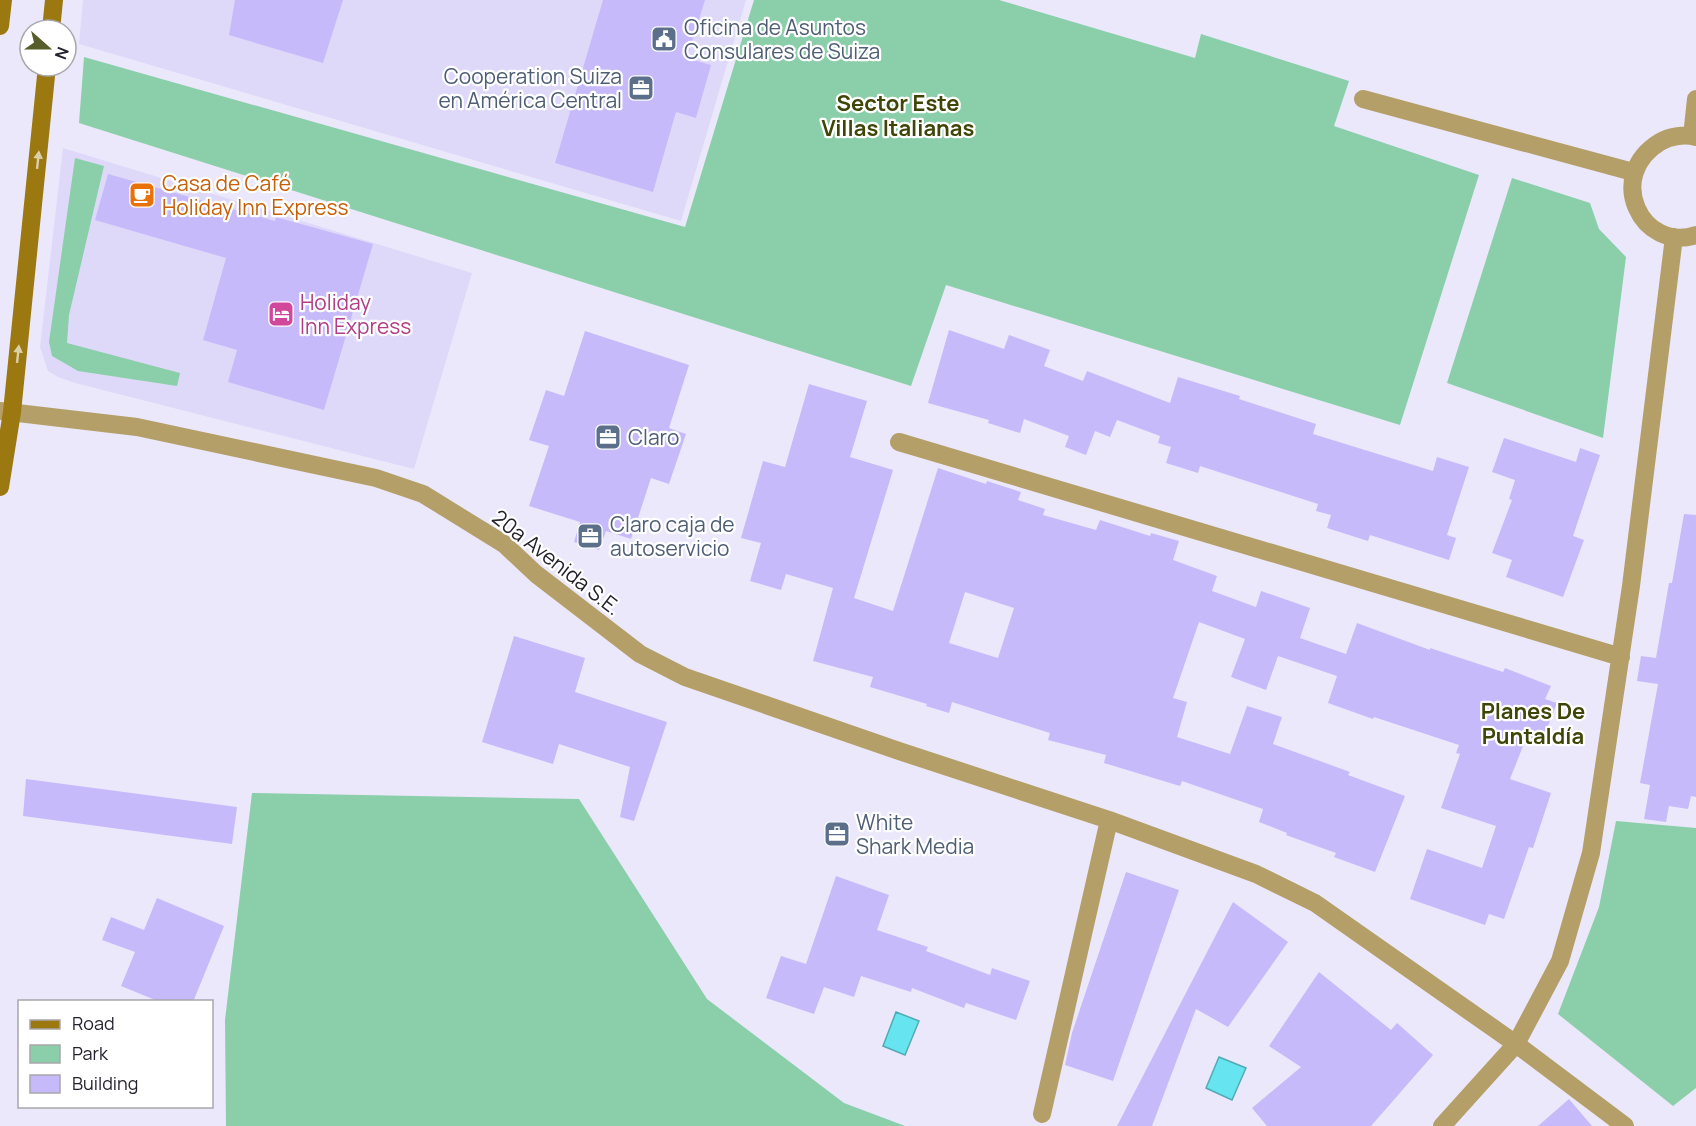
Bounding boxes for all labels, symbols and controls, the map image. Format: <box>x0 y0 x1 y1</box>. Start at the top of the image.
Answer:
place label: Oficina de Asuntos Consulares de Suiza <box>684 13 880 65</box>
north arrow <box>18 18 78 78</box>
public building icon: Oficina de Asuntos Consulares de Suiza <box>649 24 679 54</box>
text: N <box>50 44 74 63</box>
place label: Cooperation Suiza en América Central <box>438 62 622 114</box>
office icon: Cooperation Suiza en América Central <box>626 73 656 103</box>
district label: Sector Este Villas Italianas <box>822 88 975 143</box>
one-way arrow <box>33 151 43 170</box>
place label: Casa de Café Holiday Inn Express <box>162 169 349 221</box>
cafe icon: Casa de Café Holiday Inn Express <box>127 180 157 210</box>
place label: Holiday Inn Express <box>300 288 411 340</box>
hotel icon: Holiday Inn Express <box>266 299 296 329</box>
one-way arrow <box>13 345 23 364</box>
office icon: Claro <box>593 422 623 452</box>
place label: Claro <box>628 423 679 451</box>
street label: 20a Avenida S.E. <box>487 503 627 621</box>
place label: Claro caja de autoservicio <box>610 510 735 562</box>
office icon: Claro caja de autoservicio <box>575 521 605 551</box>
district label: Planes De Puntaldía <box>1481 696 1585 751</box>
place label: White Shark Media <box>856 808 974 860</box>
office icon: White Shark Media <box>822 819 852 849</box>
legend <box>18 1000 213 1108</box>
text: Road <box>72 1011 115 1035</box>
text: Park <box>72 1041 109 1065</box>
text: Building <box>72 1071 138 1095</box>

